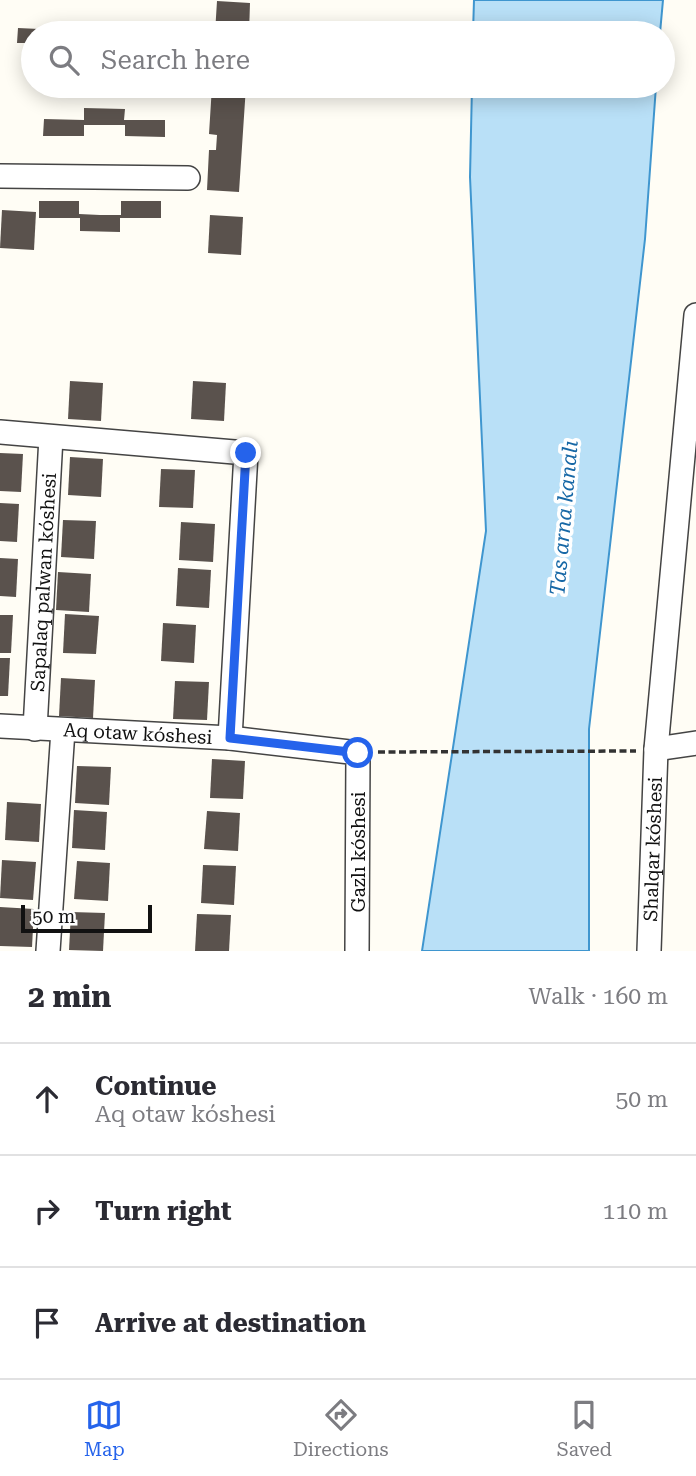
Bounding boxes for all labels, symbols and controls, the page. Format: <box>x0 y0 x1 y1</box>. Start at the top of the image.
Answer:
search box <box>21 21 675 98</box>
icon: search <box>45 41 83 79</box>
text: Search here <box>101 45 250 75</box>
route end <box>230 437 261 468</box>
water label: Tas arna kanalı <box>545 439 583 597</box>
street label: Sapalaq palwan kóshesi <box>26 472 61 692</box>
street label: Aq otaw kóshesi <box>63 718 213 749</box>
route start <box>342 737 373 768</box>
street label: Shalqar kóshesi <box>639 776 667 922</box>
street label: Gazlı kóshesi <box>347 792 370 913</box>
scale bar <box>21 902 152 934</box>
text: 50 m <box>32 905 75 928</box>
text: 2 min <box>28 979 111 1014</box>
text: Walk · 160 m <box>529 983 668 1010</box>
text: Continue <box>95 1071 217 1101</box>
icon: ahead <box>28 1080 66 1118</box>
text: 50 m <box>615 1086 668 1113</box>
text: Aq otaw kóshesi <box>95 1101 276 1128</box>
icon: right <box>28 1192 66 1230</box>
text: Turn right <box>95 1196 231 1226</box>
text: 110 m <box>603 1198 668 1225</box>
icon: arrive <box>28 1304 66 1342</box>
text: Arrive at destination <box>95 1308 366 1338</box>
tab: Map <box>84 1396 125 1461</box>
tab: Directions <box>293 1396 389 1461</box>
tab: Saved <box>557 1396 612 1461</box>

